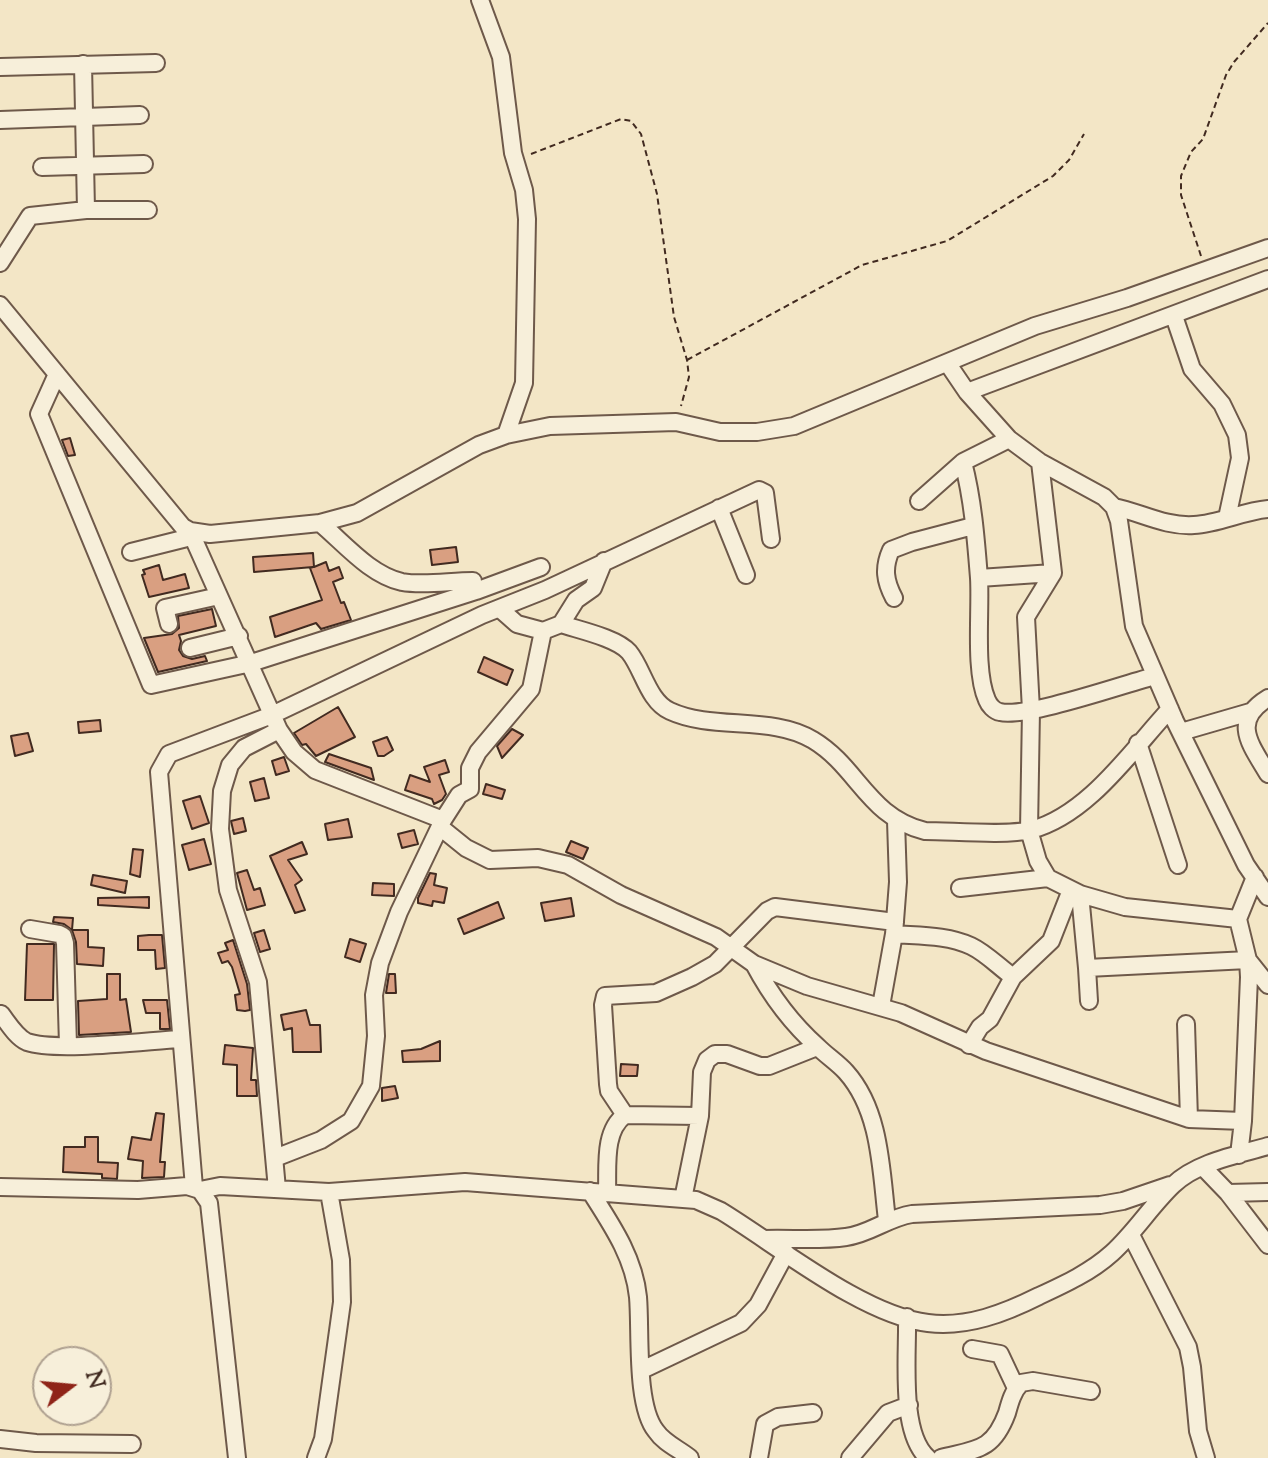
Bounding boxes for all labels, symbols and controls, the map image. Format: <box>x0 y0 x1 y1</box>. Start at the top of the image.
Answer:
north arrow <box>32 1346 112 1426</box>
text: N <box>75 1367 111 1393</box>

